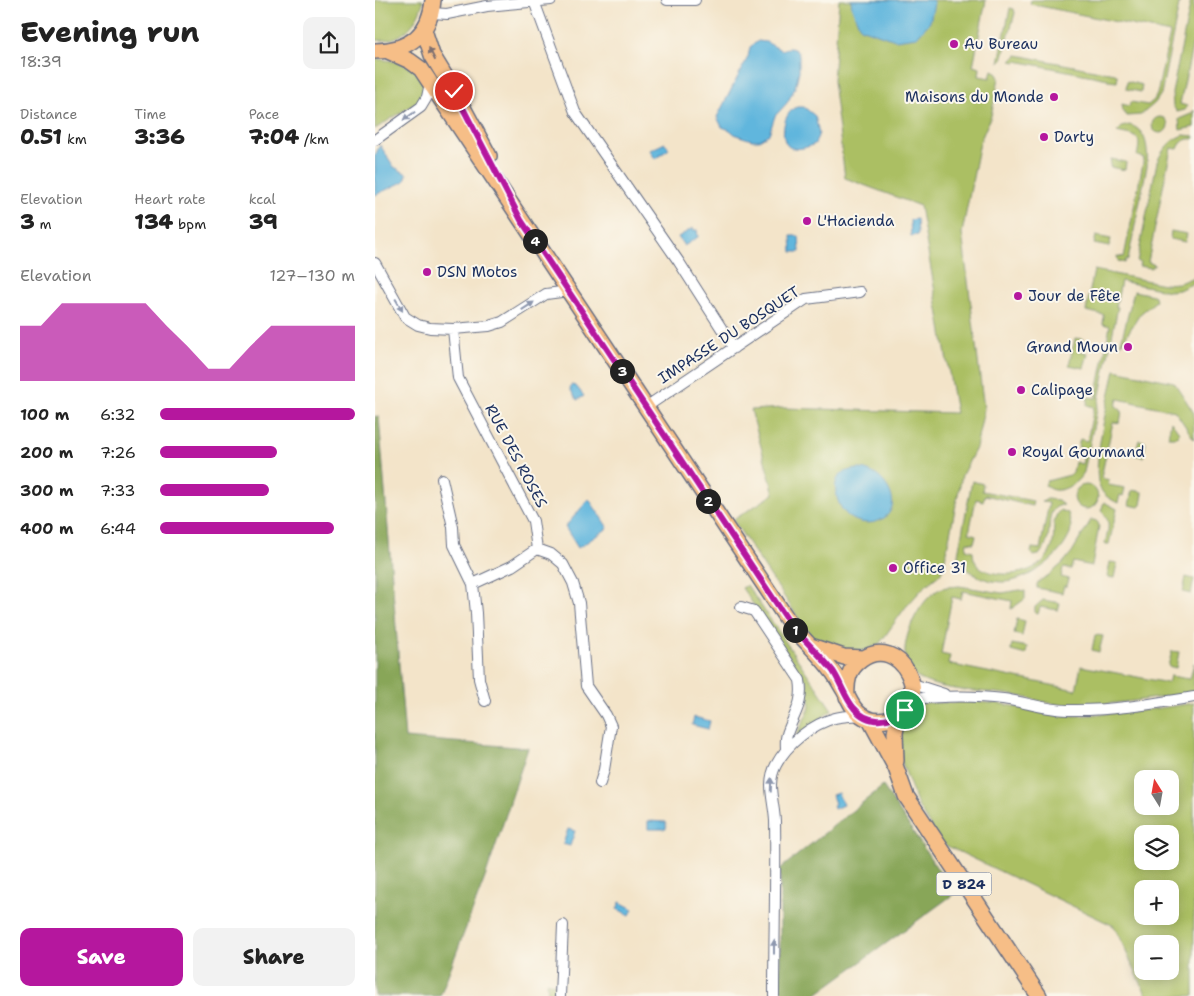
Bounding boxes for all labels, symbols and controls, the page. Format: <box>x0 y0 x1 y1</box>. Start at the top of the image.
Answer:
text: Evening run <box>20 13 199 51</box>
button: share <box>303 17 355 69</box>
place label: Au Bureau <box>964 34 1038 54</box>
marker: Au Bureau <box>948 38 960 50</box>
one-way arrow <box>428 47 436 61</box>
text: 18:39 <box>20 51 62 72</box>
pin <box>433 70 475 112</box>
icon: check <box>440 77 468 105</box>
place label: Maisons du Monde <box>905 87 1044 107</box>
marker: Maisons du Monde <box>1048 91 1060 103</box>
text: Distance <box>20 105 77 123</box>
text: Time <box>134 105 166 123</box>
text: Pace <box>249 105 279 123</box>
one-way arrow <box>402 111 415 121</box>
text: 0.51 <box>20 123 62 151</box>
text: 3:36 <box>134 123 185 151</box>
text: 7:04 <box>249 123 299 151</box>
place label: Darty <box>1054 127 1094 147</box>
text: km <box>62 130 87 148</box>
text: /km <box>299 130 329 148</box>
marker: Darty <box>1038 131 1050 143</box>
text: Elevation <box>20 190 83 208</box>
text: Heart rate <box>134 190 206 208</box>
text: kcal <box>249 190 276 208</box>
text: 3 <box>20 208 35 236</box>
text: 134 <box>134 208 173 236</box>
text: 39 <box>249 208 278 236</box>
place label: L'Hacienda <box>817 211 895 231</box>
text: m <box>35 215 52 233</box>
text: bpm <box>173 215 206 233</box>
marker: L'Hacienda <box>801 215 813 227</box>
pin: 4 <box>523 228 547 254</box>
text: 4 <box>531 232 540 250</box>
place label: DSN Motos <box>437 262 517 282</box>
text: Elevation <box>20 265 92 286</box>
text: 127–130 m <box>269 265 355 286</box>
marker: DSN Motos <box>421 266 433 278</box>
street label: IMPASSE DU BOSQUET <box>654 282 804 388</box>
place label: Jour de Fête <box>1028 286 1120 306</box>
marker: Jour de Fête <box>1012 290 1024 302</box>
one-way arrow <box>395 298 403 313</box>
one-way arrow <box>521 301 534 311</box>
place label: Grand Moun <box>1026 337 1118 357</box>
marker: Grand Moun <box>1122 341 1134 353</box>
pin: 3 <box>609 358 635 384</box>
text: 3 <box>618 362 627 380</box>
place label: Calipage <box>1031 380 1093 400</box>
marker: Calipage <box>1015 384 1027 396</box>
street label: RUE DES ROSES <box>480 401 552 511</box>
text: 100 m <box>20 404 69 425</box>
text: 6:32 <box>100 404 136 425</box>
text: 200 m <box>20 442 73 463</box>
text: 7:26 <box>100 442 136 463</box>
place label: Royal Gourmand <box>1022 442 1145 462</box>
marker: Royal Gourmand <box>1006 446 1018 458</box>
text: 300 m <box>20 480 74 501</box>
text: 7:33 <box>100 480 136 501</box>
pin: 2 <box>695 488 721 514</box>
text: 2 <box>704 492 713 510</box>
text: 400 m <box>20 518 74 539</box>
text: 6:44 <box>100 518 136 539</box>
place label: Office 31 <box>903 558 966 578</box>
marker: Office 31 <box>887 562 899 574</box>
pin: 1 <box>783 618 807 642</box>
text: 1 <box>792 621 799 639</box>
pin <box>884 689 926 731</box>
icon: arrive <box>891 696 919 724</box>
north arrow <box>1134 770 1179 815</box>
map controls <box>1134 770 1179 980</box>
one-way arrow <box>768 777 776 793</box>
button: layers <box>1134 825 1179 870</box>
road number: D 824 <box>937 872 991 896</box>
button: + <box>1134 880 1179 925</box>
button: Save <box>20 928 183 986</box>
button: Share <box>193 928 355 986</box>
button: − <box>1134 935 1179 980</box>
one-way arrow <box>770 939 778 955</box>

